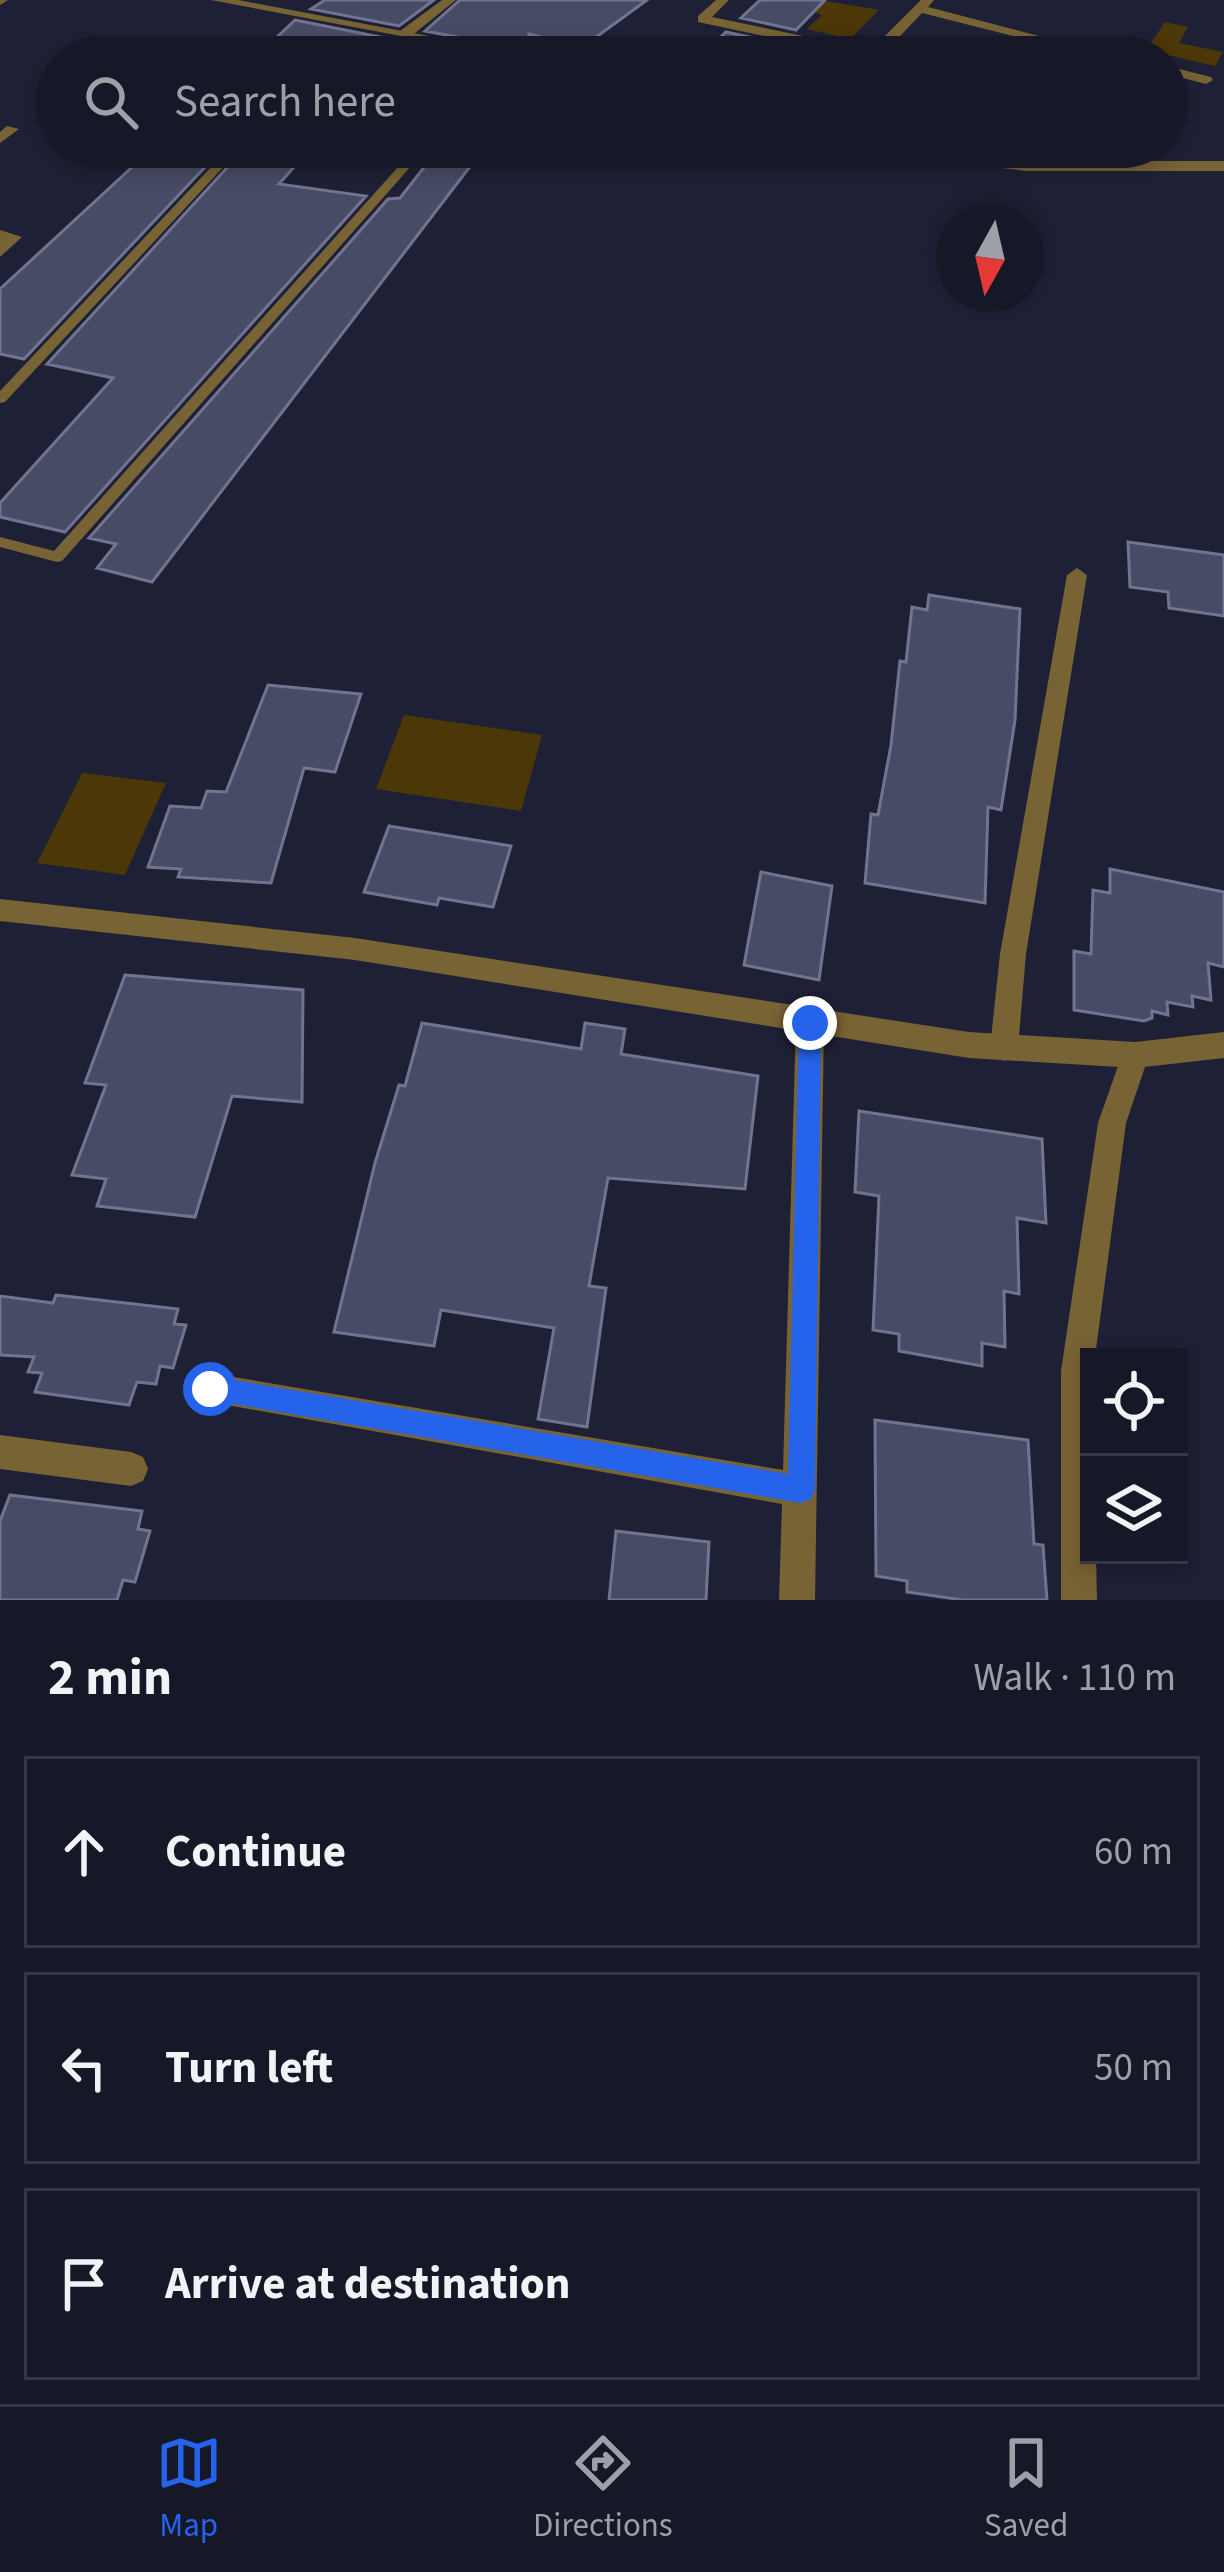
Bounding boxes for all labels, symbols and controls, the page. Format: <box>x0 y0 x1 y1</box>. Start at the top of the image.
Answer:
search box <box>36 36 1188 168</box>
icon: search <box>78 69 144 135</box>
text: Search here <box>174 70 396 134</box>
north arrow <box>936 204 1044 312</box>
route end <box>783 996 837 1050</box>
map controls <box>1080 1348 1188 1564</box>
button: locate <box>1080 1348 1188 1456</box>
route start <box>183 1362 237 1416</box>
button: layers <box>1080 1456 1188 1564</box>
text: 2 min <box>48 1642 172 1714</box>
text: Walk · 110 m <box>973 1650 1176 1706</box>
icon: ahead <box>51 1819 117 1885</box>
text: Continue <box>165 1820 346 1884</box>
text: 60 m <box>1094 1824 1173 1880</box>
icon: left <box>51 2035 117 2101</box>
text: Turn left <box>165 2036 333 2100</box>
text: 50 m <box>1094 2040 1173 2096</box>
icon: arrive <box>51 2251 117 2317</box>
text: Arrive at destination <box>165 2252 570 2316</box>
tab: Map <box>156 2430 222 2549</box>
tab: Directions <box>533 2430 673 2549</box>
tab: Saved <box>984 2430 1068 2549</box>

